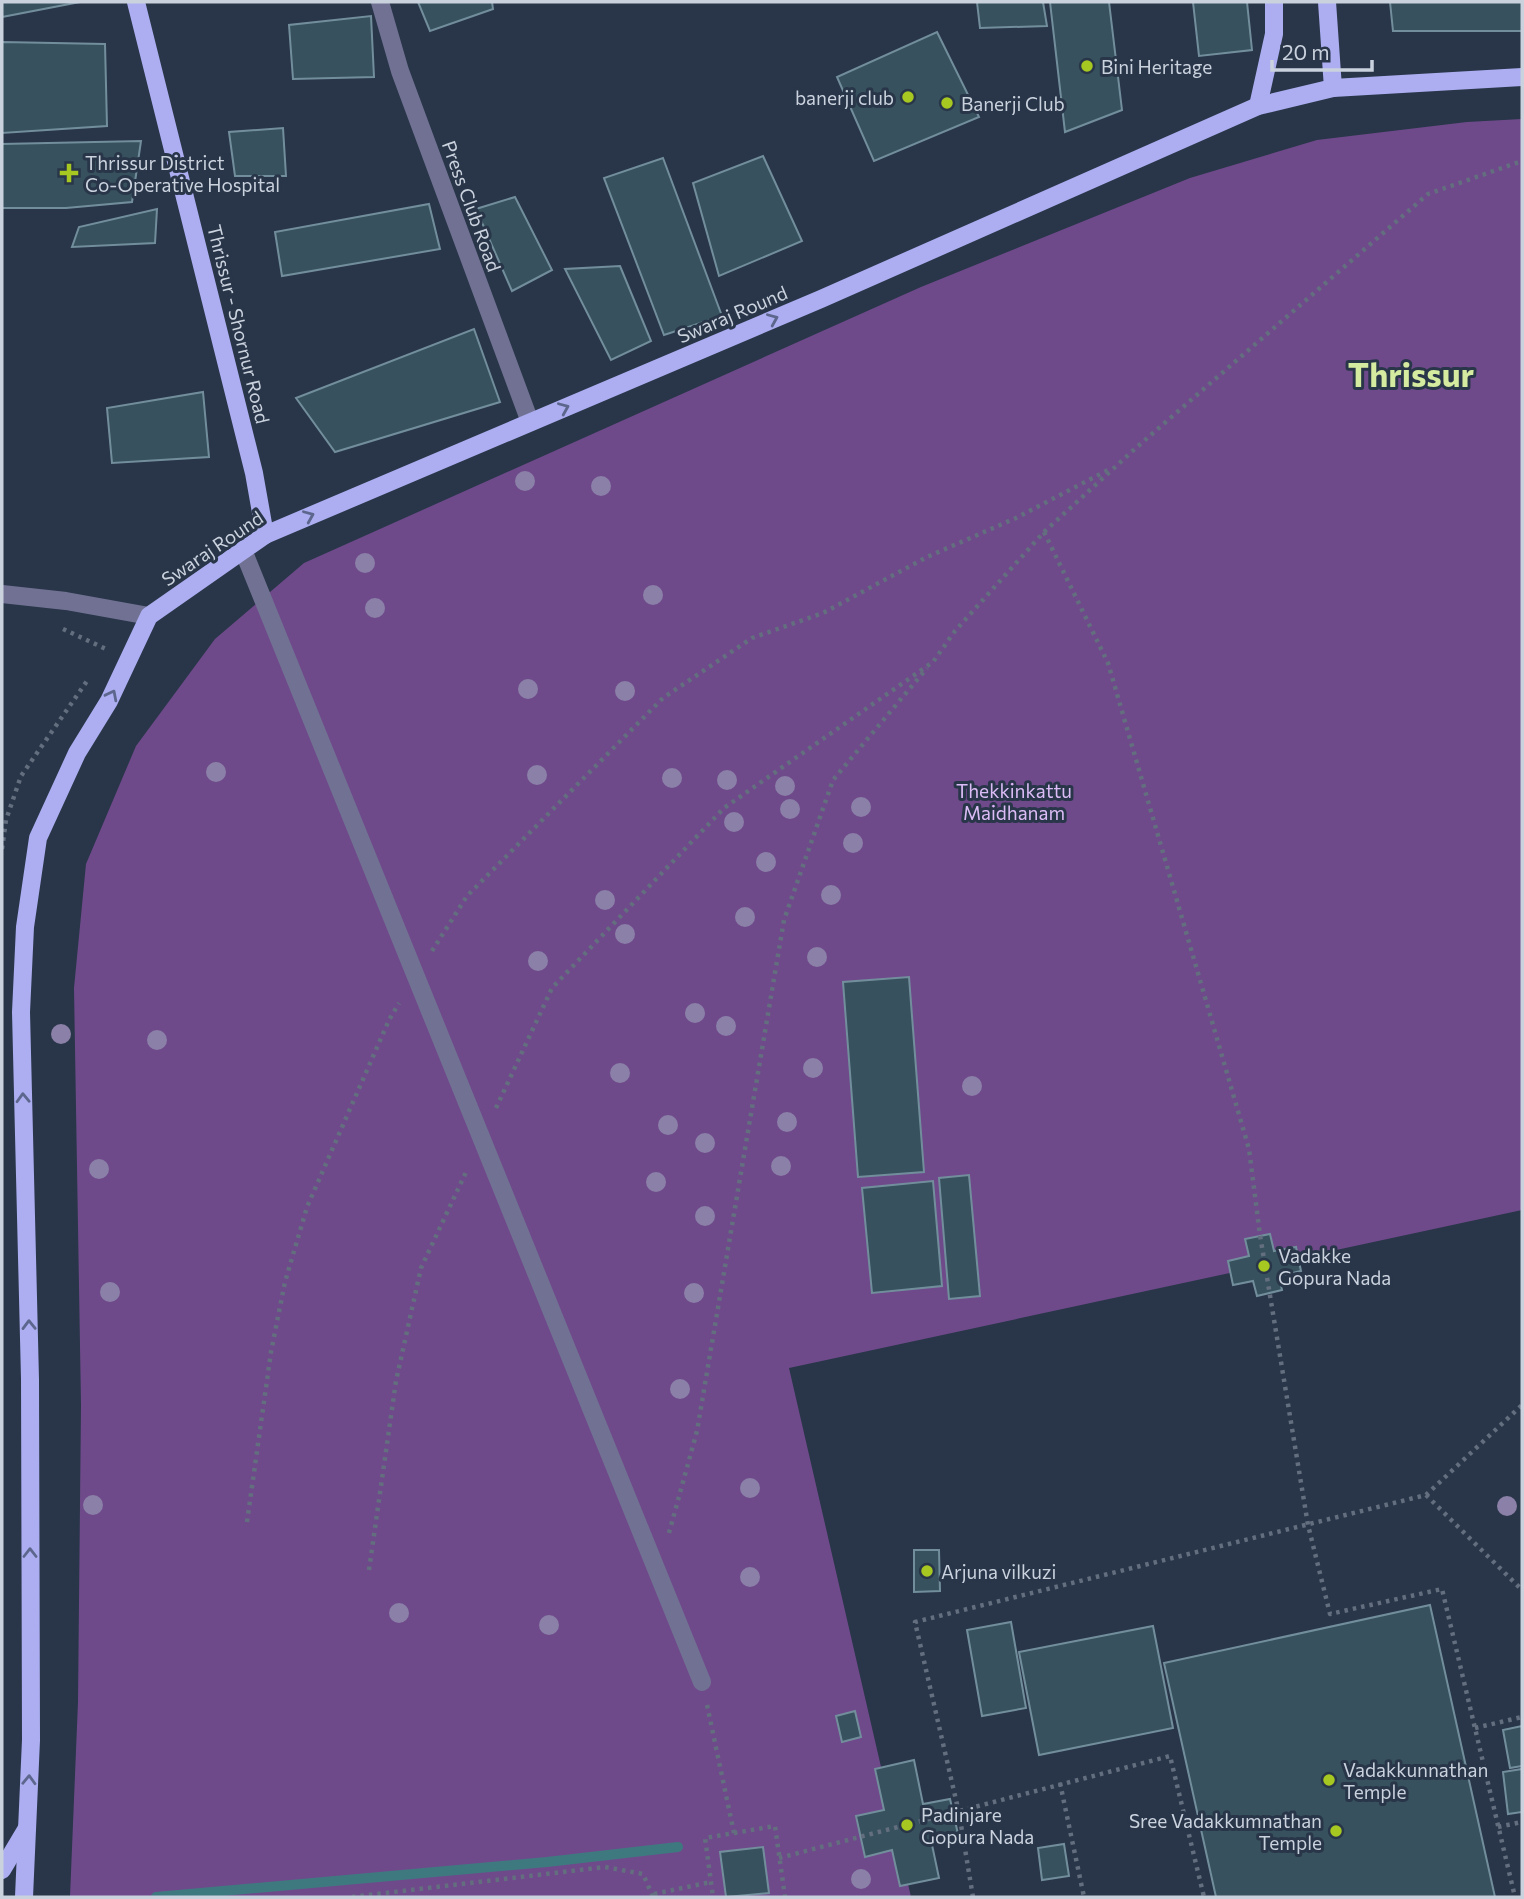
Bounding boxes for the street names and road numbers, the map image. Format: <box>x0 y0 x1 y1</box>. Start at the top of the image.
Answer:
street label: Press Club Road <box>438 137 506 275</box>
street label: Thrissur - Shornur Road <box>203 222 275 426</box>
street label: Swaraj Round <box>673 280 791 348</box>
street label: Swaraj Round <box>157 506 267 590</box>

